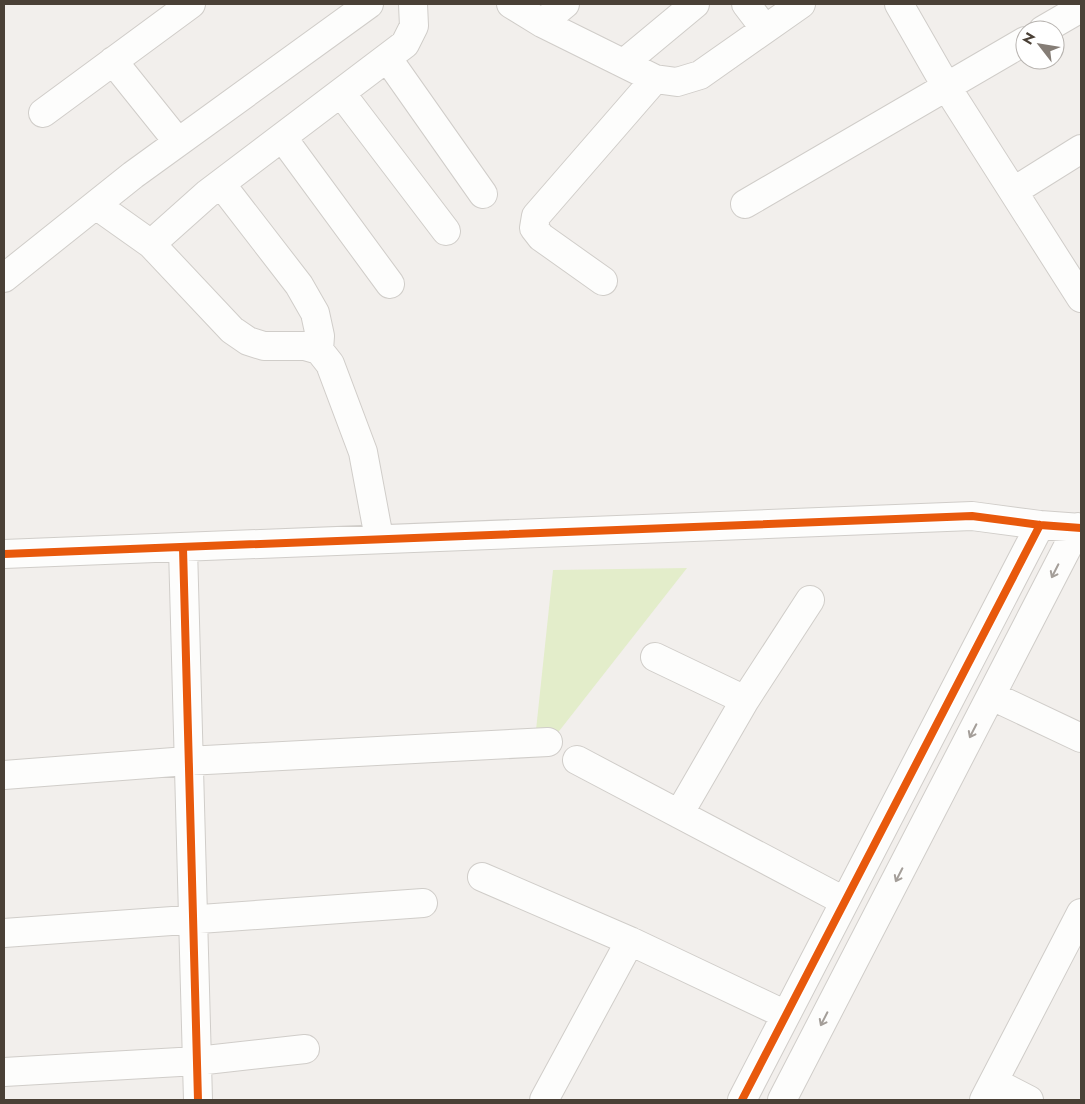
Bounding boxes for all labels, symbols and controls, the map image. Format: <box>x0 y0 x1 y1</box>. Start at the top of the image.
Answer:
north arrow <box>1015 20 1065 70</box>
text: N <box>1017 28 1040 48</box>
one-way arrow <box>1050 563 1059 578</box>
one-way arrow <box>968 723 977 738</box>
one-way arrow <box>894 867 903 882</box>
one-way arrow <box>819 1012 829 1027</box>

